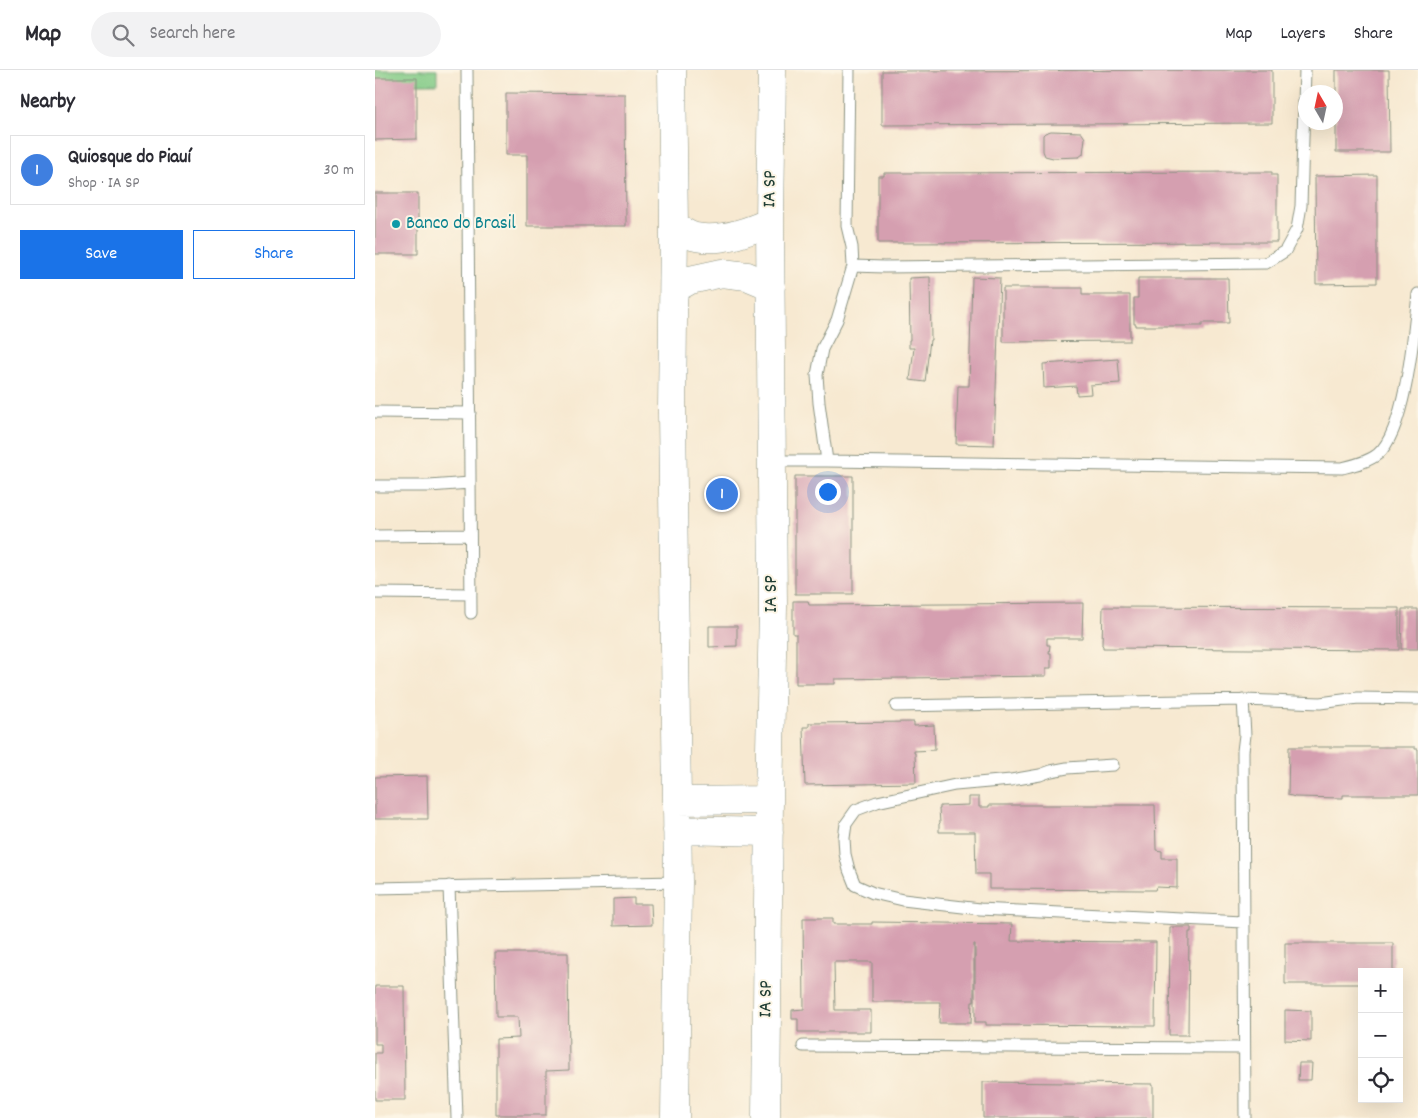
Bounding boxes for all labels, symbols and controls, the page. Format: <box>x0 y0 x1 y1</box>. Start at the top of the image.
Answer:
search box <box>91 12 441 57</box>
text: Map <box>25 18 61 52</box>
icon: search <box>109 21 137 49</box>
text: Search here <box>149 21 235 48</box>
text: Map <box>1225 22 1252 47</box>
text: Layers <box>1280 22 1326 47</box>
text: Share <box>1354 22 1393 47</box>
north arrow <box>1298 85 1343 130</box>
text: Nearby <box>20 88 75 118</box>
text: Quiosque do Piauí <box>68 145 191 172</box>
text: 1 <box>35 159 39 182</box>
text: 30 m <box>324 159 354 182</box>
street label: IA SP <box>757 170 785 208</box>
text: Shop · IA SP <box>68 172 140 195</box>
place label: Banco do Brasil <box>406 211 516 238</box>
marker: Banco do Brasil <box>390 218 402 230</box>
button: Save <box>20 230 183 279</box>
button: Share <box>193 230 355 279</box>
pin: 1 <box>706 475 738 513</box>
your location <box>815 479 841 505</box>
street label: IA SP <box>759 575 786 613</box>
map controls <box>1358 968 1403 1103</box>
button: + <box>1358 968 1403 1013</box>
street label: IA SP <box>753 980 781 1018</box>
button: − <box>1358 1013 1403 1058</box>
button: locate <box>1358 1058 1403 1103</box>

